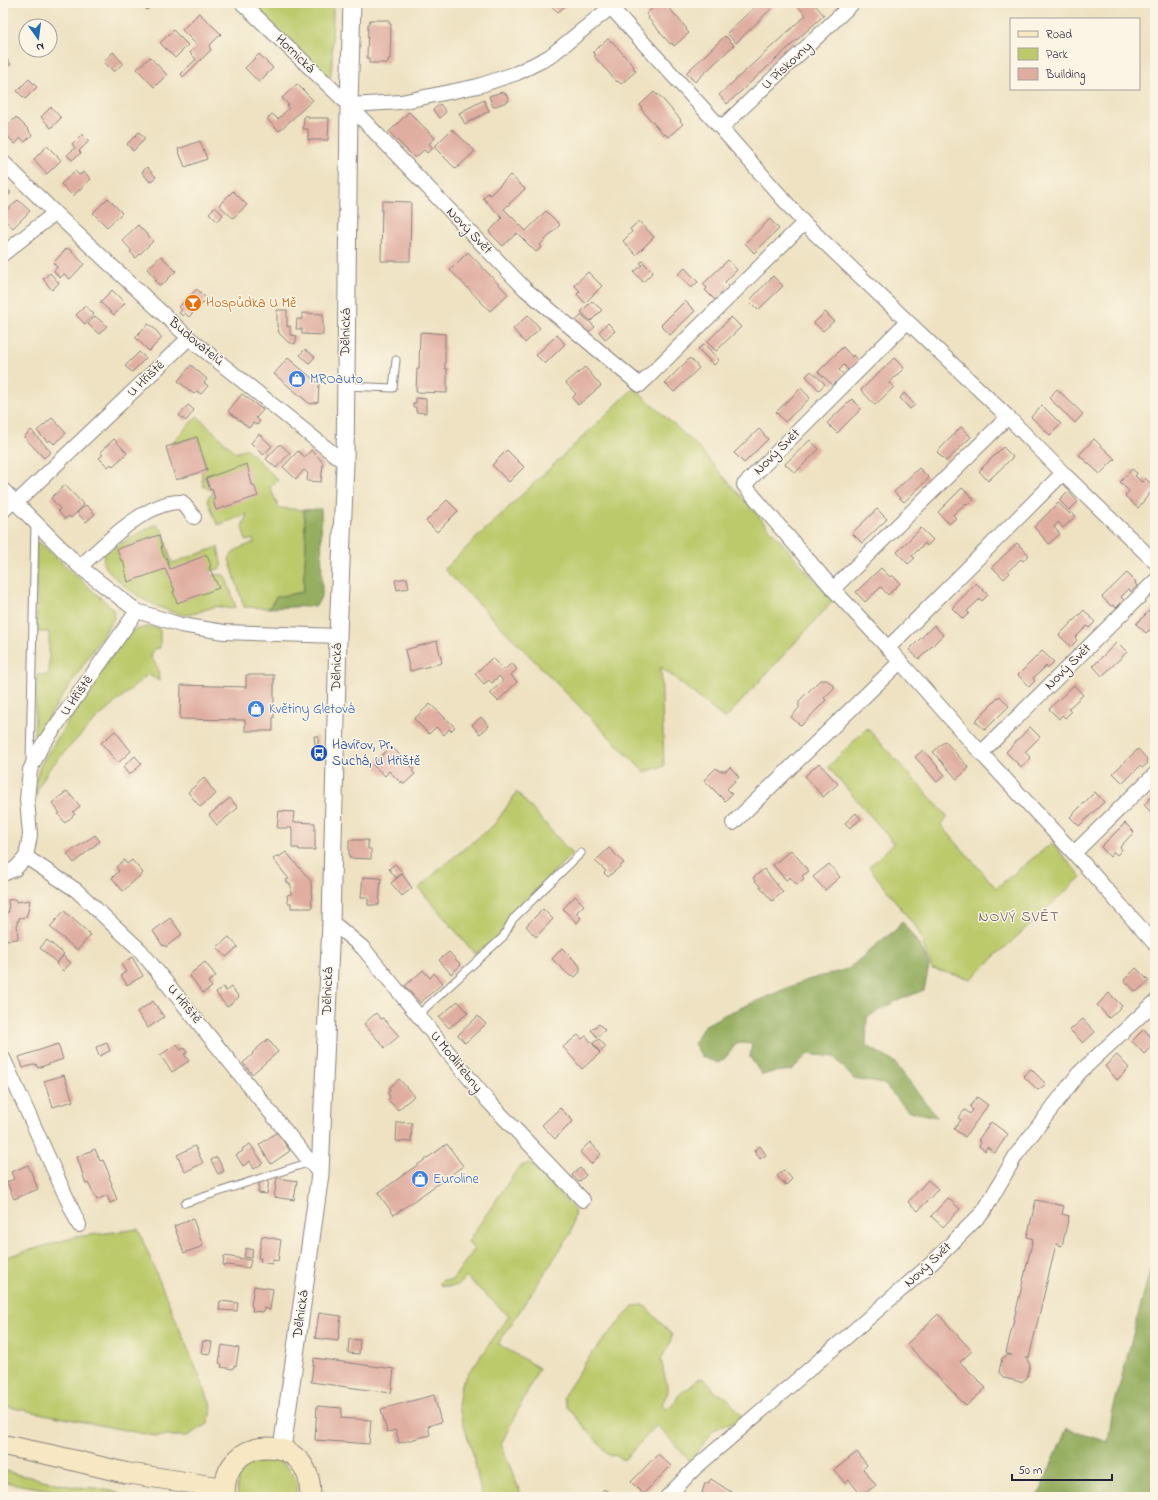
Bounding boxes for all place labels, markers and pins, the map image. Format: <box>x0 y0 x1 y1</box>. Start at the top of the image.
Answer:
bar icon: Hospůdka U Mě <box>183 293 203 313</box>
place label: Hospůdka U Mě <box>206 293 297 314</box>
shop icon: MROauto <box>287 369 307 389</box>
place label: MROauto <box>310 369 363 390</box>
shop icon: Květiny Gletová <box>246 699 266 719</box>
place label: Květiny Gletová <box>269 699 355 721</box>
place label: Havířov, Pr. Suchá, U Hřiště <box>332 735 421 772</box>
bus stop icon: Havířov, Pr. Suchá, U Hřiště <box>309 743 329 763</box>
shop icon: Euroline <box>410 1169 430 1189</box>
place label: Euroline <box>433 1169 479 1190</box>

